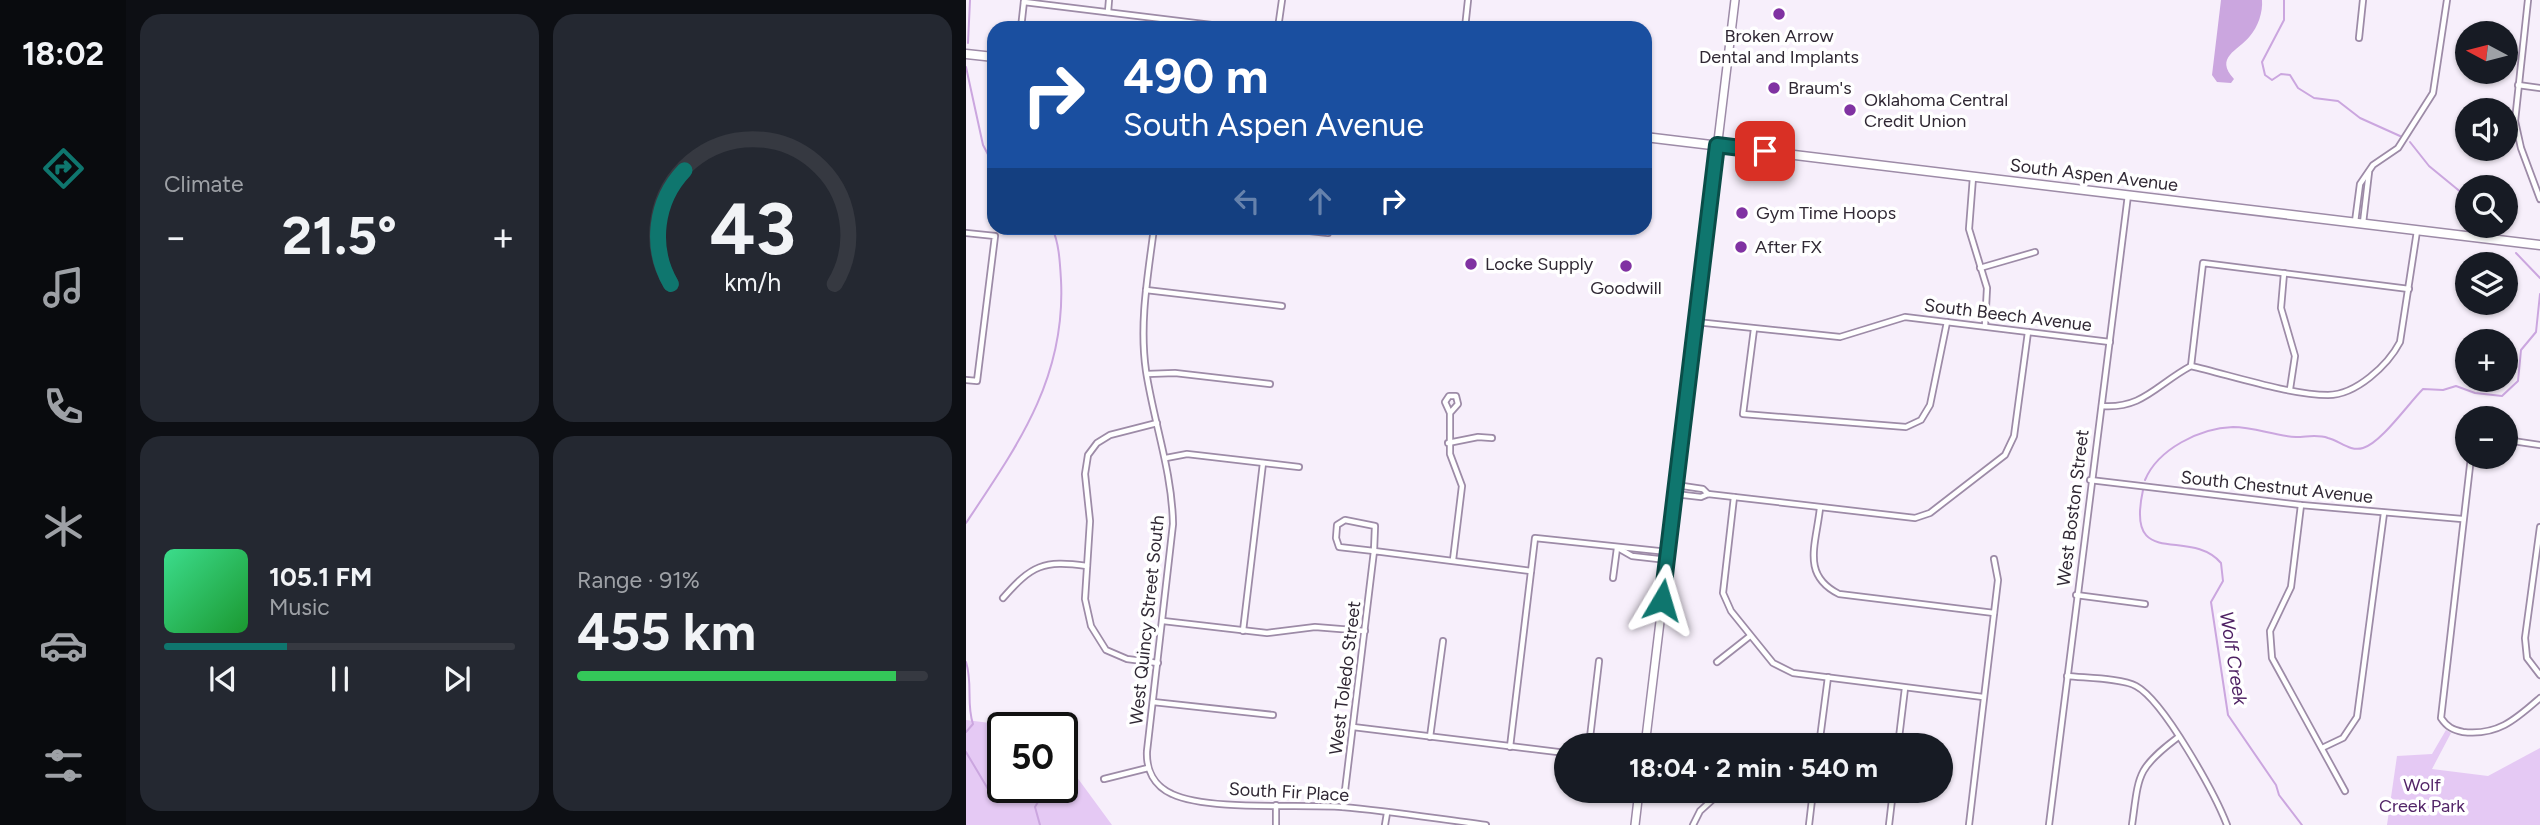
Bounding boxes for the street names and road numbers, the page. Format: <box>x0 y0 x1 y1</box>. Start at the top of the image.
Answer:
street label: South Aspen Avenue <box>2009 154 2179 196</box>
street label: South Beech Avenue <box>1923 294 2093 336</box>
street label: West Boston Street <box>2052 428 2094 588</box>
street label: South Chestnut Avenue <box>2180 466 2374 508</box>
street label: West Quincy Street South <box>1125 514 1169 726</box>
street label: West Toledo Street <box>1325 600 1365 756</box>
street label: South Fir Place <box>1228 778 1350 806</box>

